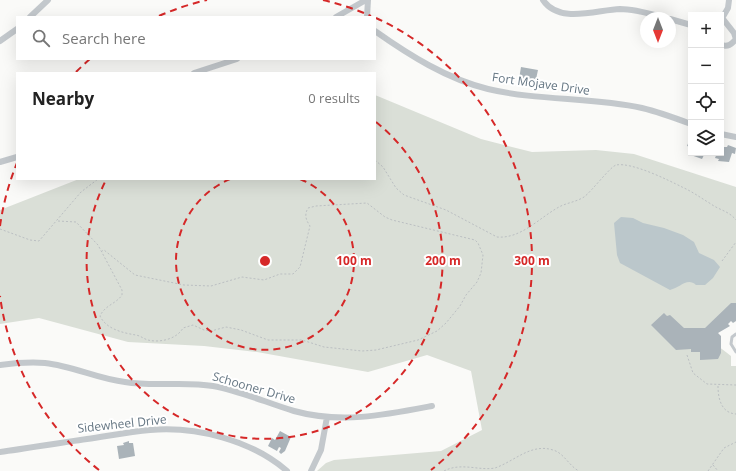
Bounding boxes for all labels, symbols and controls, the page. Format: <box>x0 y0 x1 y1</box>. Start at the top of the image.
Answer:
north arrow <box>640 12 676 48</box>
map controls <box>688 12 724 156</box>
button: + <box>688 12 724 48</box>
search box <box>16 16 376 60</box>
icon: search <box>30 27 52 49</box>
text: Search here <box>62 28 146 48</box>
button: − <box>688 48 724 84</box>
street label: Fort Mojave Drive <box>491 68 591 99</box>
button: locate <box>688 84 724 120</box>
text: Nearby <box>32 87 94 110</box>
text: 0 results <box>308 89 360 107</box>
button: layers <box>688 120 724 156</box>
text: 100 m <box>336 252 372 269</box>
text: 200 m <box>425 252 461 269</box>
text: 300 m <box>514 252 550 269</box>
centre of rings <box>258 254 272 268</box>
street label: Schooner Drive <box>211 368 298 408</box>
street label: Sidewheel Drive <box>77 410 168 437</box>

